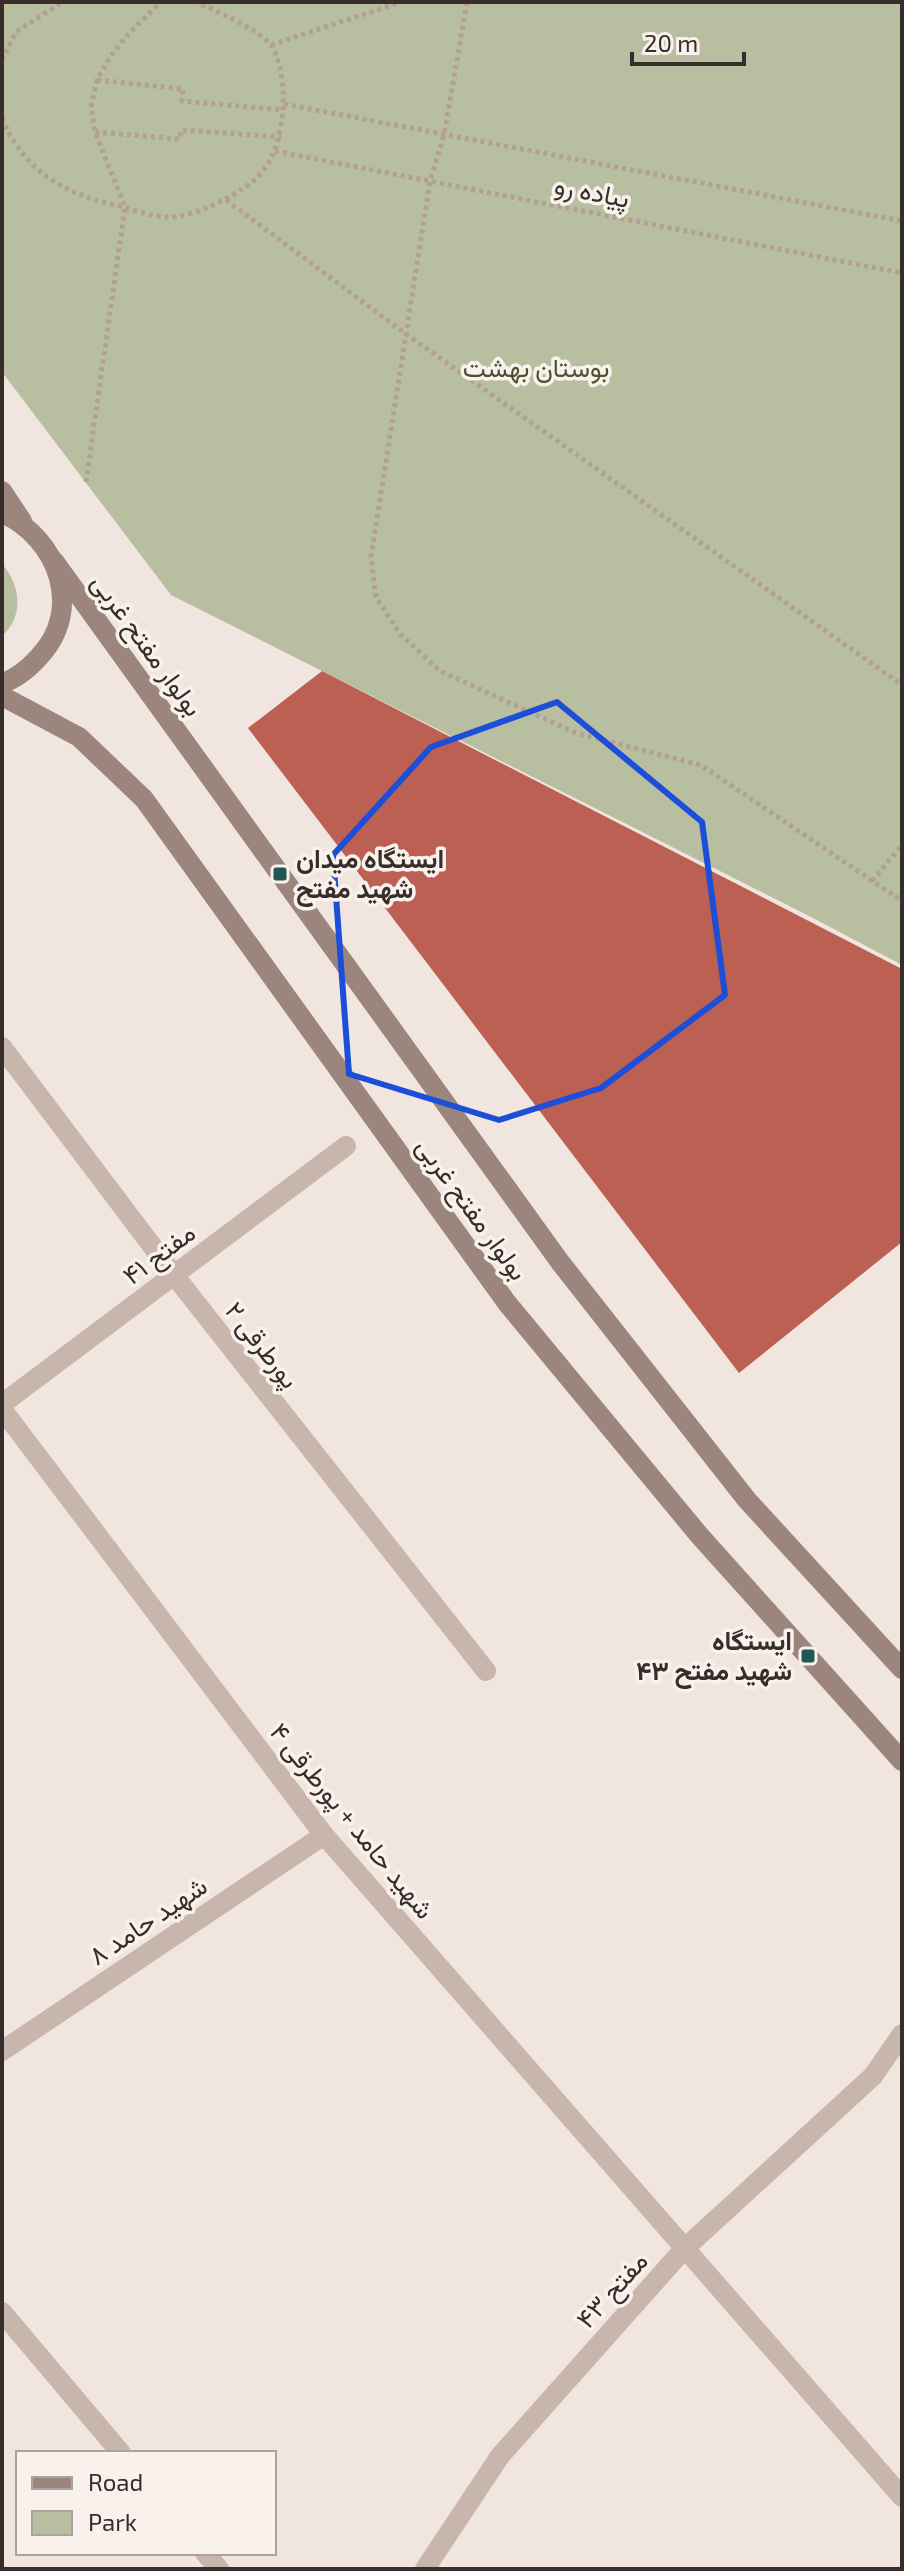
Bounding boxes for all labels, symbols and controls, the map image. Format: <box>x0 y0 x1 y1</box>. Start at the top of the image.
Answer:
scale bar <box>632 16 744 66</box>
text: 20 m <box>644 28 698 57</box>
street label: پیاده رو <box>551 168 632 217</box>
park label: بوستان بهشت <box>463 351 609 384</box>
street label: بولوار مفتح غربی <box>83 567 210 724</box>
place label: ایستگاه میدان شهید مفتح <box>296 842 444 907</box>
marker: ایستگاه میدان شهید مفتح <box>271 865 289 883</box>
street label: بولوار مفتح غربی <box>408 1131 535 1288</box>
street label: مفتح ۴۱ <box>116 1216 203 1293</box>
street label: پورطرقی ۲ <box>217 1295 307 1396</box>
place label: ایستگاه شهید مفتح ۴۳ <box>636 1624 792 1689</box>
marker: ایستگاه شهید مفتح ۴۳ <box>799 1647 817 1665</box>
street label: شهید حامد + پورطرقی ۴ <box>262 1716 442 1927</box>
street label: شهید حامد ۸ <box>82 1869 213 1972</box>
street label: مفتح ۴۳ <box>569 2245 656 2336</box>
legend <box>16 2451 276 2555</box>
text: Road <box>88 2467 143 2496</box>
text: Park <box>88 2507 137 2536</box>

